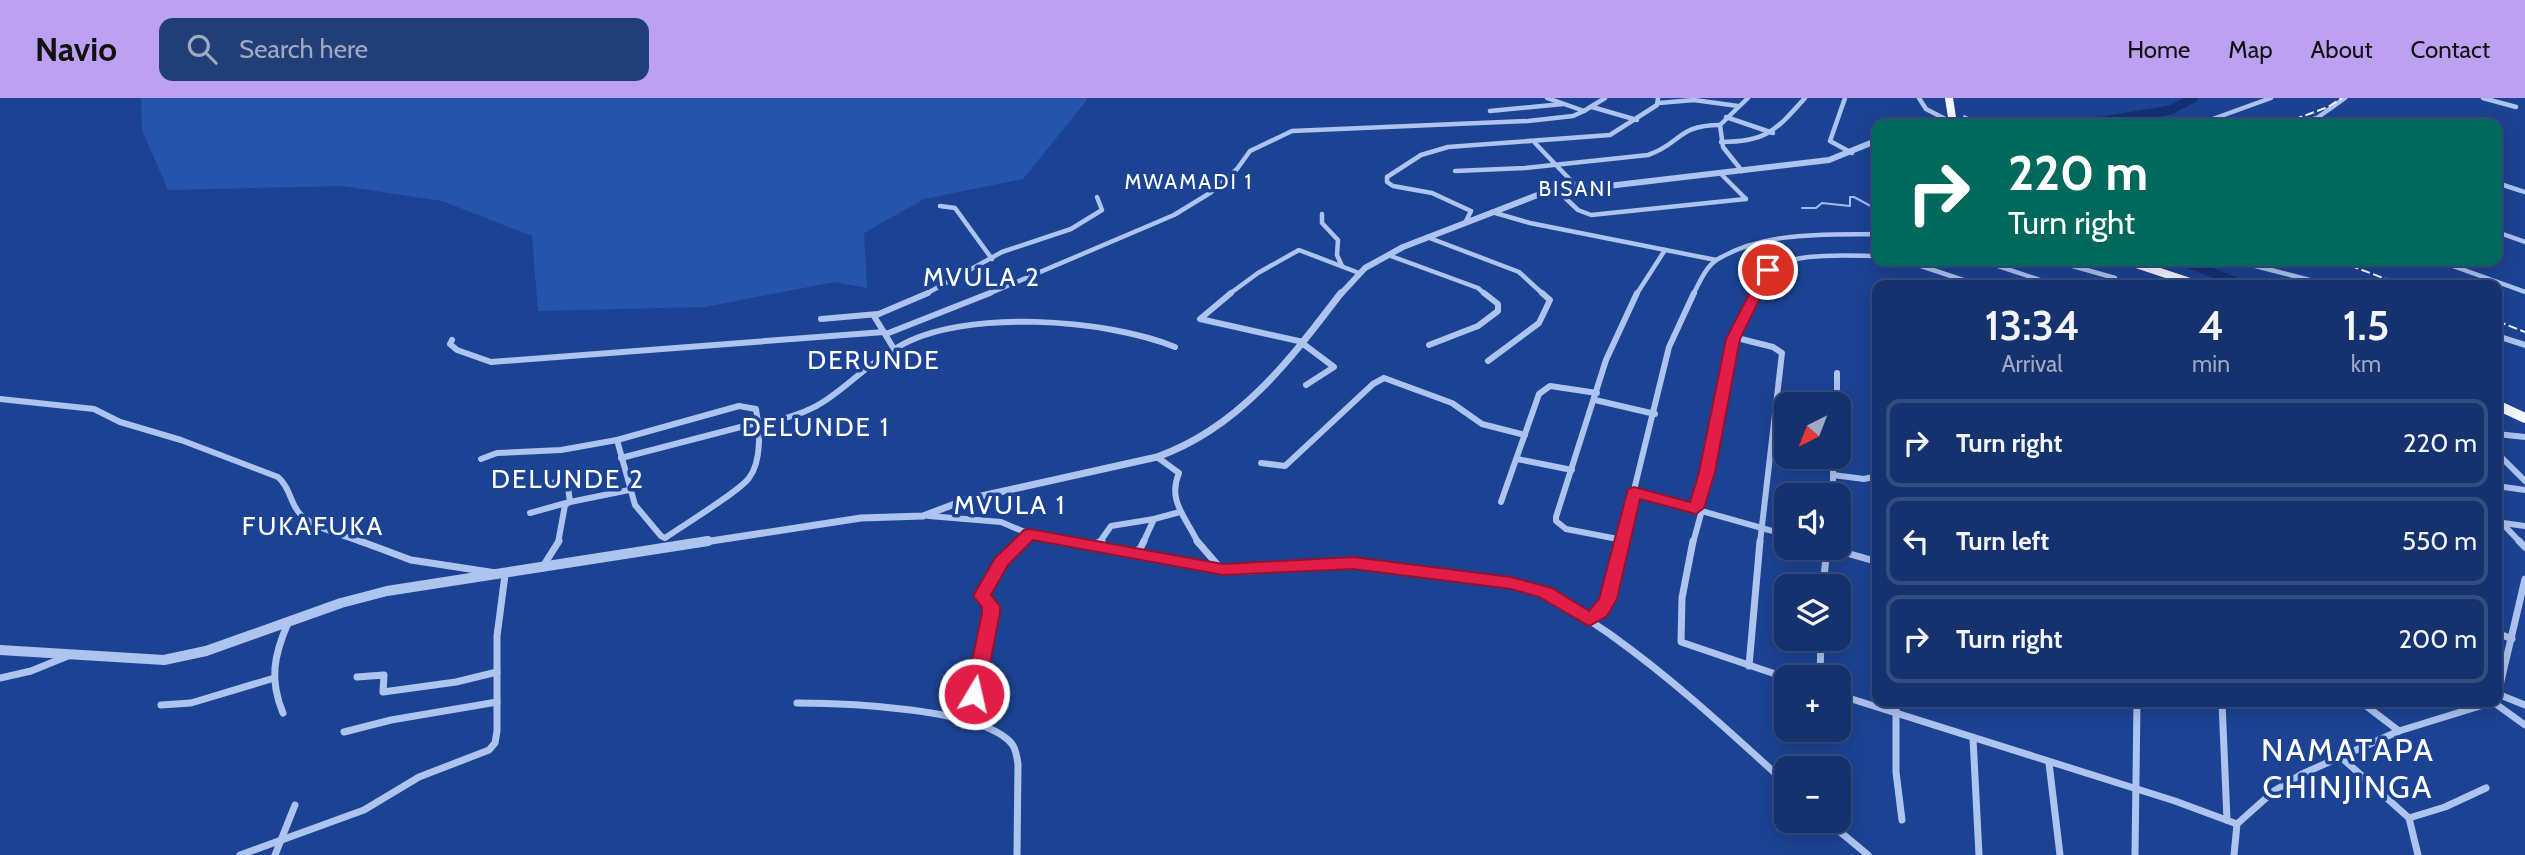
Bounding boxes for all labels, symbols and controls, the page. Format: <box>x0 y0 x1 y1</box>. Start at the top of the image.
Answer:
search box <box>159 18 649 81</box>
text: Navio <box>35 29 117 69</box>
icon: search <box>183 30 221 68</box>
text: Search here <box>239 33 368 65</box>
text: Home <box>2127 35 2190 64</box>
text: Map <box>2228 35 2273 64</box>
text: About <box>2311 35 2373 64</box>
text: Contact <box>2411 35 2490 64</box>
text: 220 m <box>2008 143 2148 202</box>
icon: right <box>1893 147 1984 238</box>
district label: MWAMADI 1 <box>1125 169 1253 194</box>
district label: BISANI <box>1538 176 1614 201</box>
text: Turn right <box>2008 203 2135 242</box>
pin <box>1738 240 1798 300</box>
icon: arrive <box>1749 251 1787 289</box>
district label: MVULA 2 <box>923 261 1041 293</box>
text: 13:34 <box>1985 299 2079 351</box>
text: 4 <box>2198 299 2224 351</box>
text: 1.5 <box>2343 299 2389 351</box>
district label: DERUNDE <box>807 344 941 376</box>
text: Arrival <box>2001 350 2063 378</box>
text: min <box>2192 350 2230 378</box>
text: km <box>2351 350 2381 378</box>
north arrow <box>1774 392 1852 469</box>
map controls <box>1774 392 1851 833</box>
district label: DELUNDE 1 <box>742 411 890 443</box>
icon: right <box>1897 424 1935 462</box>
text: Turn right <box>1956 427 2062 459</box>
text: 220 m <box>2403 427 2477 459</box>
district label: DELUNDE 2 <box>491 463 645 495</box>
button: sound <box>1774 483 1851 560</box>
district label: MVULA 1 <box>954 489 1066 521</box>
district label: FUKAFUKA <box>242 510 384 542</box>
icon: left <box>1897 522 1935 560</box>
text: Turn left <box>1956 525 2049 557</box>
text: 550 m <box>2402 525 2477 557</box>
button: layers <box>1774 574 1851 651</box>
icon: right <box>1897 620 1935 658</box>
text: Turn right <box>1956 623 2062 655</box>
text: 200 m <box>2398 623 2477 655</box>
position arrow <box>937 657 1011 731</box>
button: + <box>1774 665 1851 742</box>
district label: NAMATAPA CHINJINGA <box>2261 730 2435 806</box>
button: − <box>1774 756 1851 833</box>

